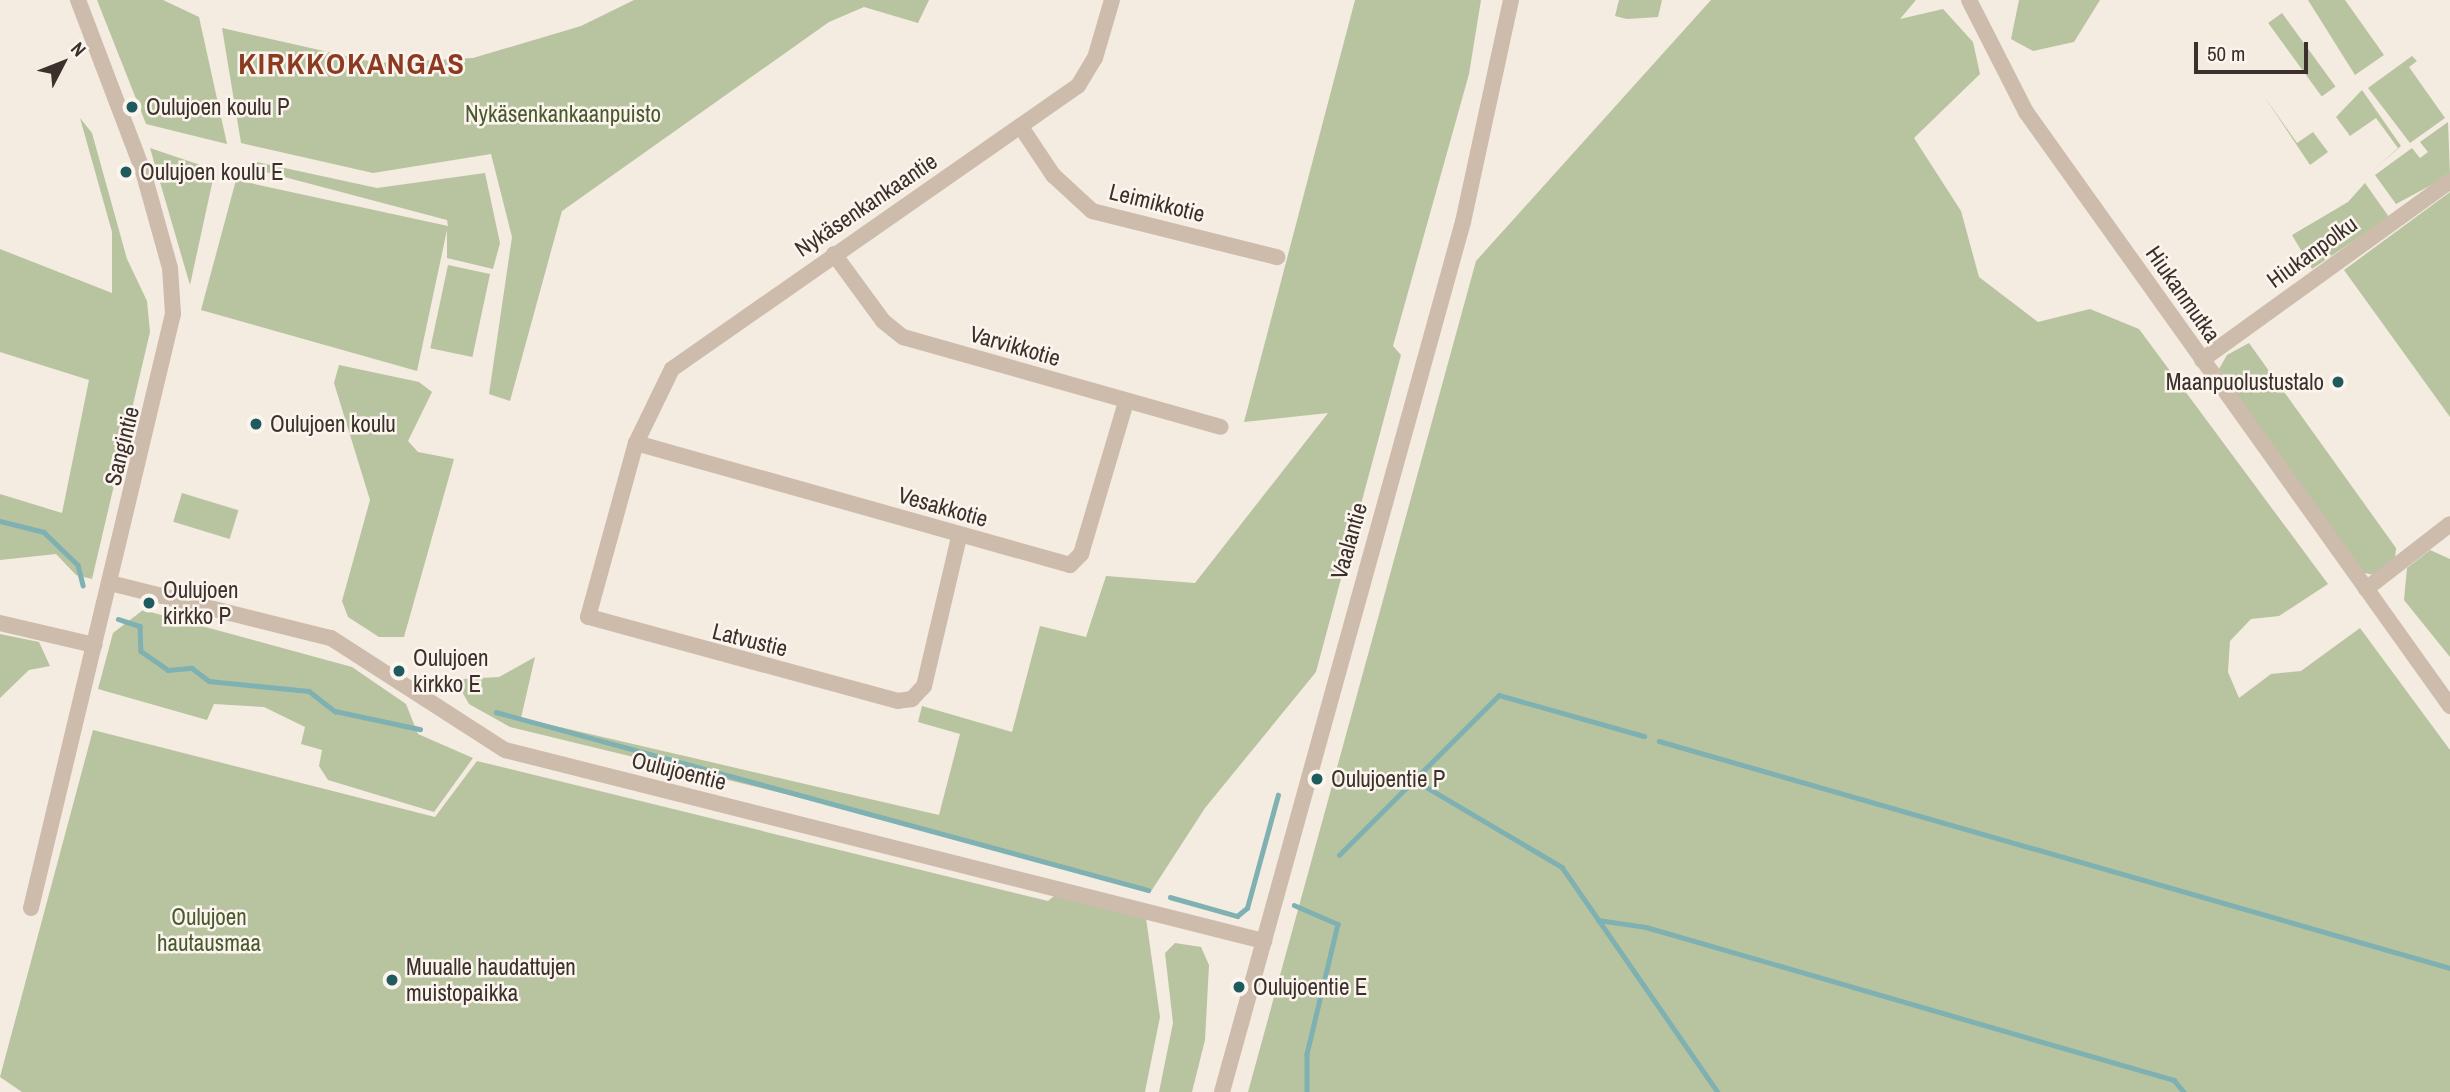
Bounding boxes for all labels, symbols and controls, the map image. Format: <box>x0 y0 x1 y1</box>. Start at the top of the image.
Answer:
north arrow <box>28 28 98 98</box>
scale bar <box>2198 28 2312 72</box>
text: N <box>65 36 92 62</box>
text: 50 m <box>2207 39 2245 68</box>
district label: KIRKKOKANGAS <box>240 45 464 81</box>
place label: Oulujoen koulu P <box>146 93 290 121</box>
marker: Oulujoen koulu P <box>124 99 140 115</box>
park label: Nykäsenkankaanpuisto <box>465 100 661 128</box>
street label: Nykäsenkankaantie <box>790 147 942 263</box>
place label: Oulujoen koulu E <box>140 158 284 186</box>
marker: Oulujoen koulu E <box>118 164 134 180</box>
street label: Leimikkotie <box>1106 178 1208 228</box>
street label: Hiukanpolku <box>2261 210 2363 294</box>
street label: Hiukanmutka <box>2140 241 2226 347</box>
street label: Varvikkotie <box>967 320 1063 372</box>
place label: Maanpuolustustalo <box>2166 368 2324 396</box>
marker: Maanpuolustustalo <box>2330 374 2346 390</box>
street label: Sangintie <box>99 403 145 489</box>
place label: Oulujoen koulu <box>270 410 396 438</box>
marker: Oulujoen koulu <box>248 416 264 432</box>
street label: Vesakkotie <box>895 481 991 533</box>
street label: Vaalantie <box>1325 500 1373 582</box>
place label: Oulujoen kirkko P <box>163 576 238 630</box>
marker: Oulujoen kirkko P <box>141 595 157 611</box>
street label: Latvustie <box>710 617 790 663</box>
place label: Oulujoen kirkko E <box>413 644 488 698</box>
marker: Oulujoen kirkko E <box>391 663 407 679</box>
street label: Oulujoentie <box>629 746 729 796</box>
place label: Oulujoentie P <box>1331 765 1445 793</box>
marker: Oulujoentie P <box>1309 771 1325 787</box>
park label: Oulujoen hautausmaa <box>157 903 261 957</box>
place label: Muualle haudattujen muistopaikka <box>406 953 576 1007</box>
marker: Muualle haudattujen muistopaikka <box>384 972 400 988</box>
place label: Oulujoentie E <box>1253 973 1367 1001</box>
marker: Oulujoentie E <box>1231 979 1247 995</box>

